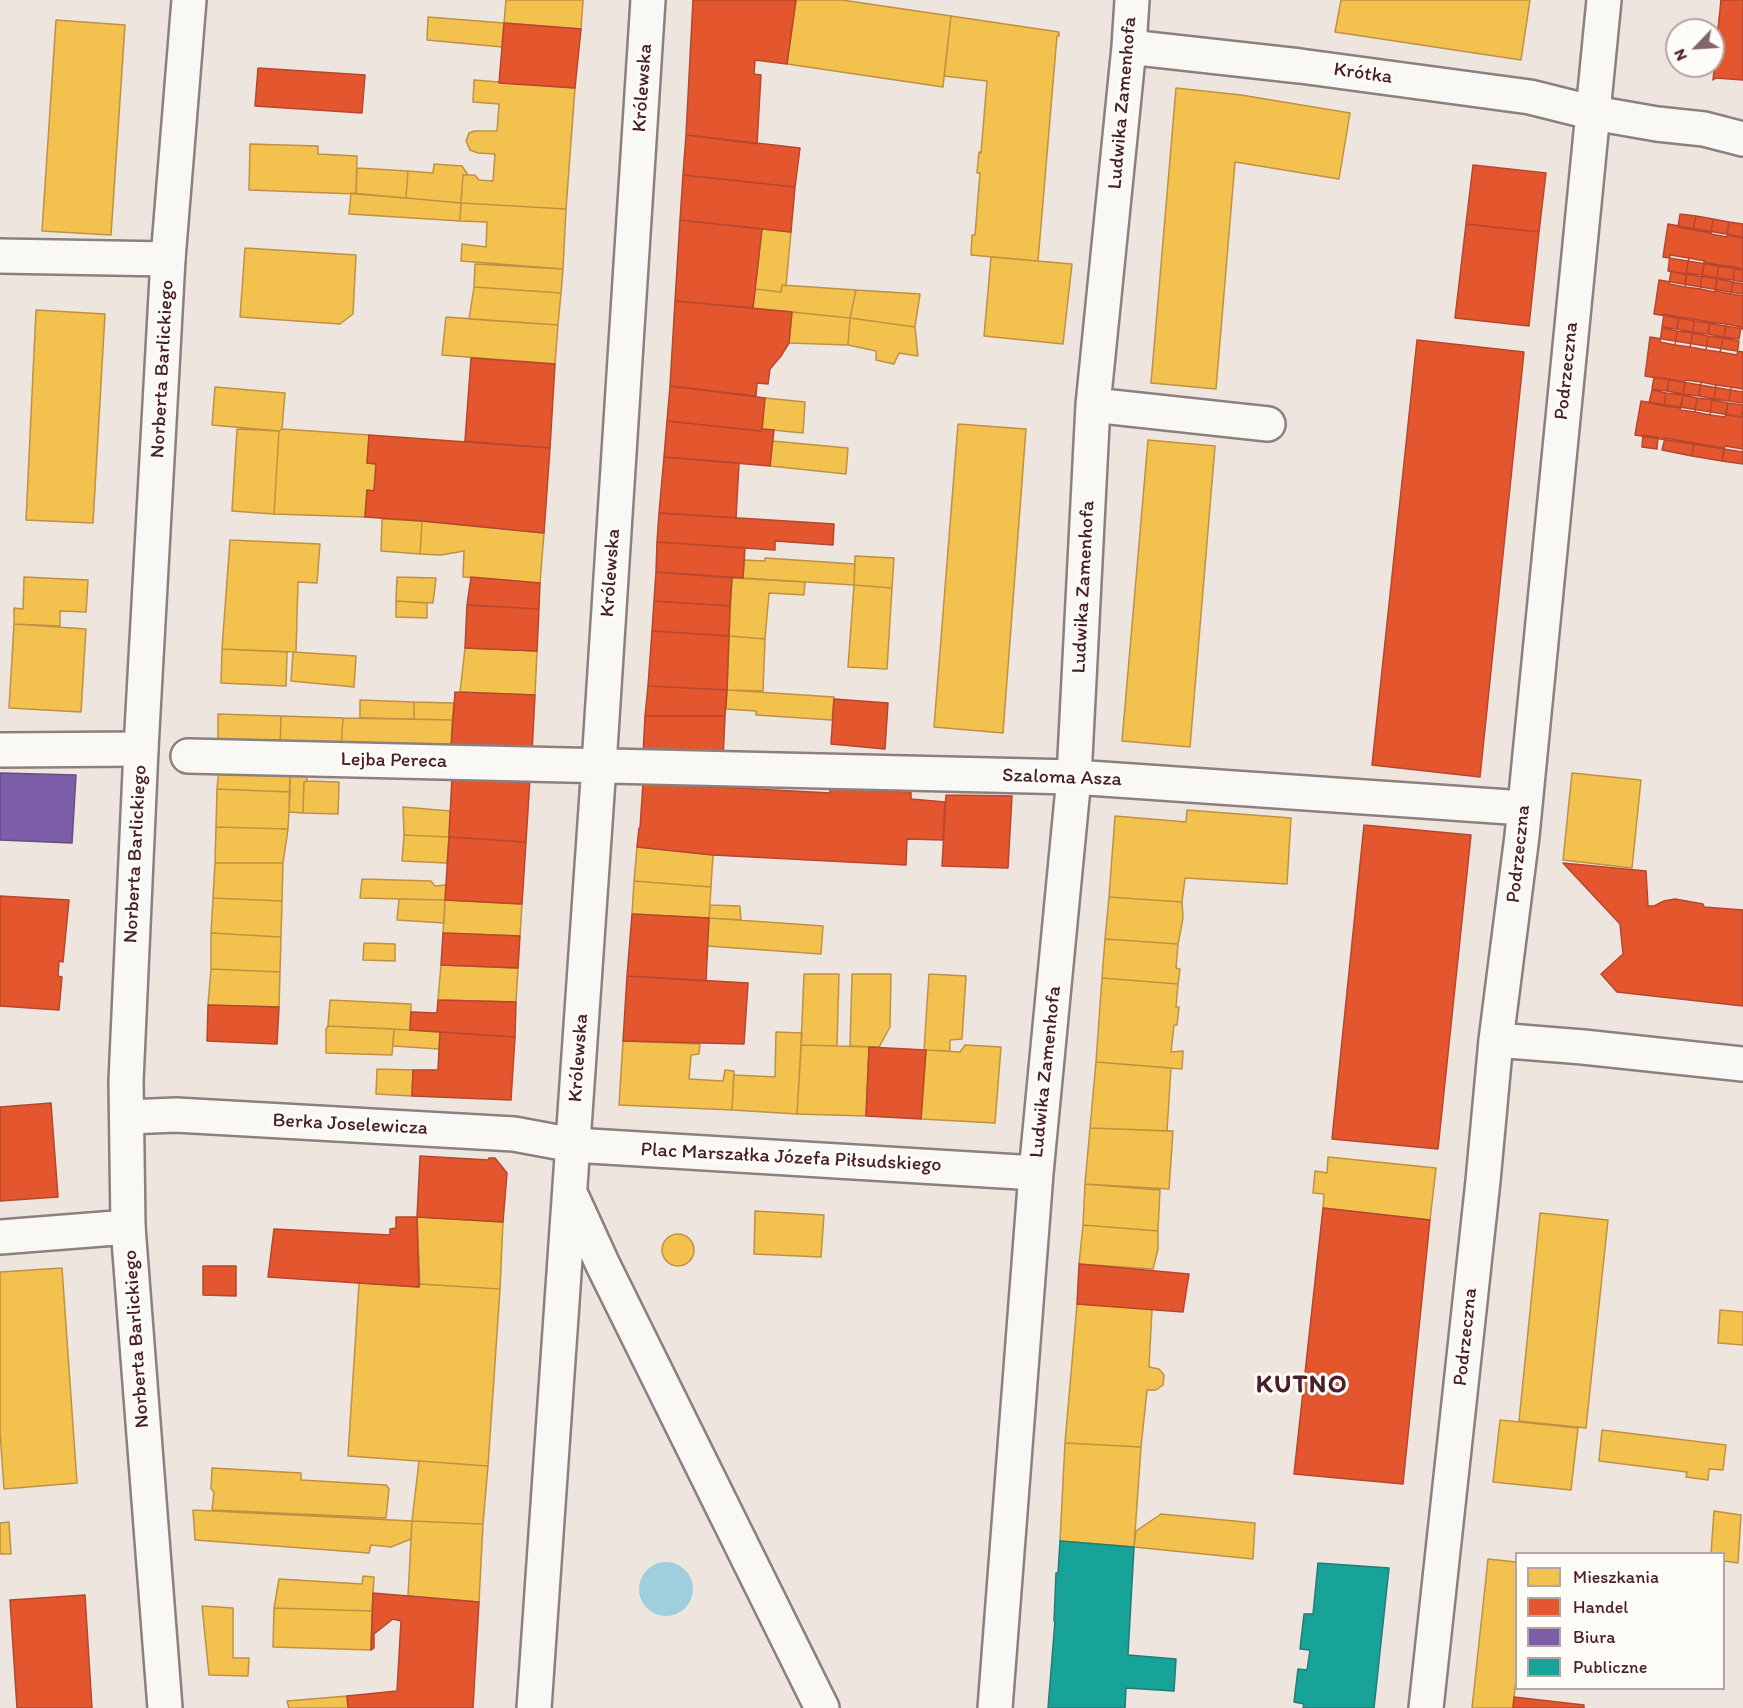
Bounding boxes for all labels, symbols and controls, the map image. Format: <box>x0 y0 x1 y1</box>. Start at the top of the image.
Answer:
street label: Ludwika Zamenhofa <box>1104 16 1142 190</box>
north arrow <box>1665 18 1725 78</box>
street label: Królewska <box>628 43 658 133</box>
text: N <box>1669 46 1691 64</box>
street label: Krótka <box>1332 58 1394 90</box>
street label: Norberta Barlickiego <box>146 279 180 459</box>
street label: Podrzeczna <box>1550 321 1584 421</box>
street label: Ludwika Zamenhofa <box>1067 500 1101 674</box>
street label: Królewska <box>596 528 626 618</box>
street label: Lejba Pereca <box>340 748 448 774</box>
street label: Norberta Barlickiego <box>119 764 153 944</box>
street label: Szaloma Asza <box>1002 764 1122 792</box>
street label: Podrzeczna <box>1502 804 1536 904</box>
street label: Ludwika Zamenhofa <box>1025 985 1067 1159</box>
street label: Królewska <box>564 1013 594 1103</box>
street label: Berka Joselewicza <box>272 1109 428 1141</box>
street label: Plac Marszałka Józefa Piłsudskiego <box>640 1138 942 1178</box>
street label: Norberta Barlickiego <box>119 1249 155 1429</box>
street label: Podrzeczna <box>1449 1287 1483 1387</box>
district label: KUTNO <box>1256 1369 1348 1401</box>
legend <box>1515 1552 1725 1690</box>
text: Mieszkania <box>1573 1566 1659 1588</box>
text: Handel <box>1573 1596 1628 1618</box>
text: Biura <box>1573 1626 1616 1648</box>
text: Publiczne <box>1573 1656 1647 1678</box>

